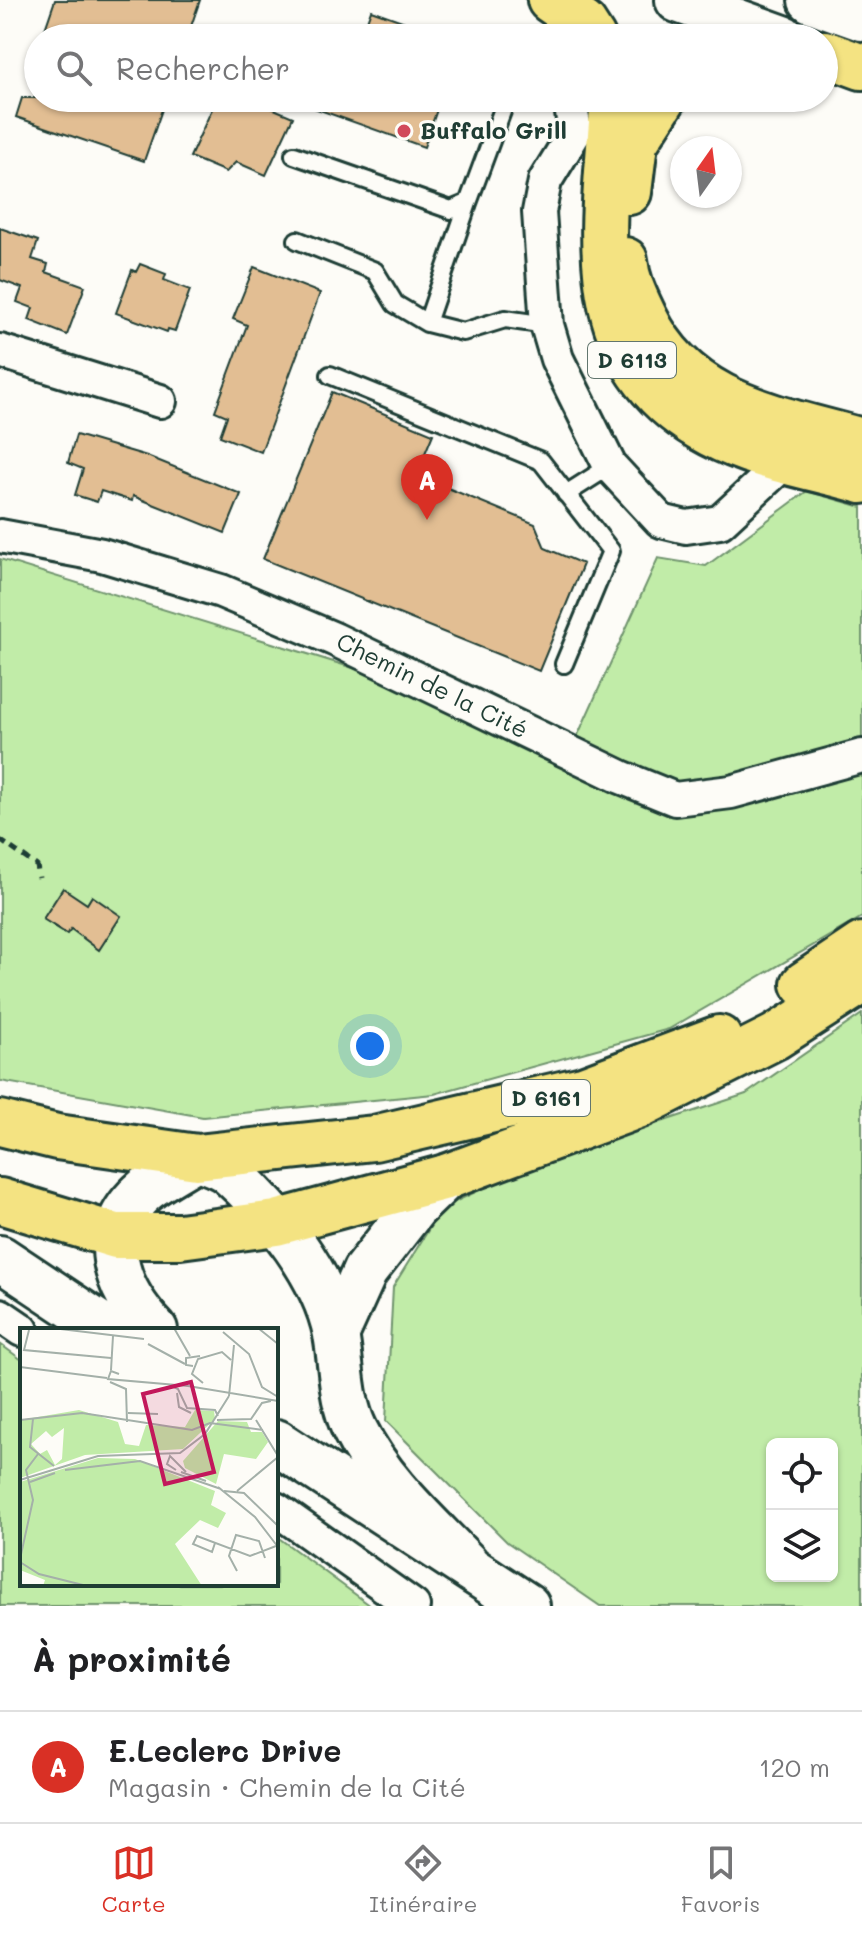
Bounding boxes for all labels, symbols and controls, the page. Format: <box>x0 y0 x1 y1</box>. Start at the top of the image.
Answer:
search box <box>24 24 838 112</box>
icon: search <box>52 46 96 90</box>
text: Rechercher <box>116 48 290 88</box>
place label: Buffalo Grill <box>420 114 567 145</box>
marker: Buffalo Grill <box>395 122 413 140</box>
north arrow <box>670 136 742 208</box>
road number: D 6113 <box>588 342 676 378</box>
pin: A <box>401 454 453 520</box>
street label: Chemin de la Cité <box>332 625 534 744</box>
your location <box>350 1026 390 1066</box>
road number: D 6161 <box>502 1080 590 1116</box>
inset map <box>20 1328 278 1586</box>
map controls <box>766 1438 838 1582</box>
button: locate <box>766 1438 838 1510</box>
button: layers <box>766 1510 838 1582</box>
text: À proximité <box>32 1636 231 1681</box>
text: E.Leclerc Drive <box>108 1730 341 1770</box>
text: A <box>49 1750 67 1784</box>
text: 120 m <box>759 1750 830 1784</box>
text: Magasin · Chemin de la Cité <box>108 1770 466 1804</box>
tab: Carte <box>102 1841 166 1918</box>
tab: Itinéraire <box>369 1841 477 1918</box>
tab: Favoris <box>681 1841 760 1918</box>

